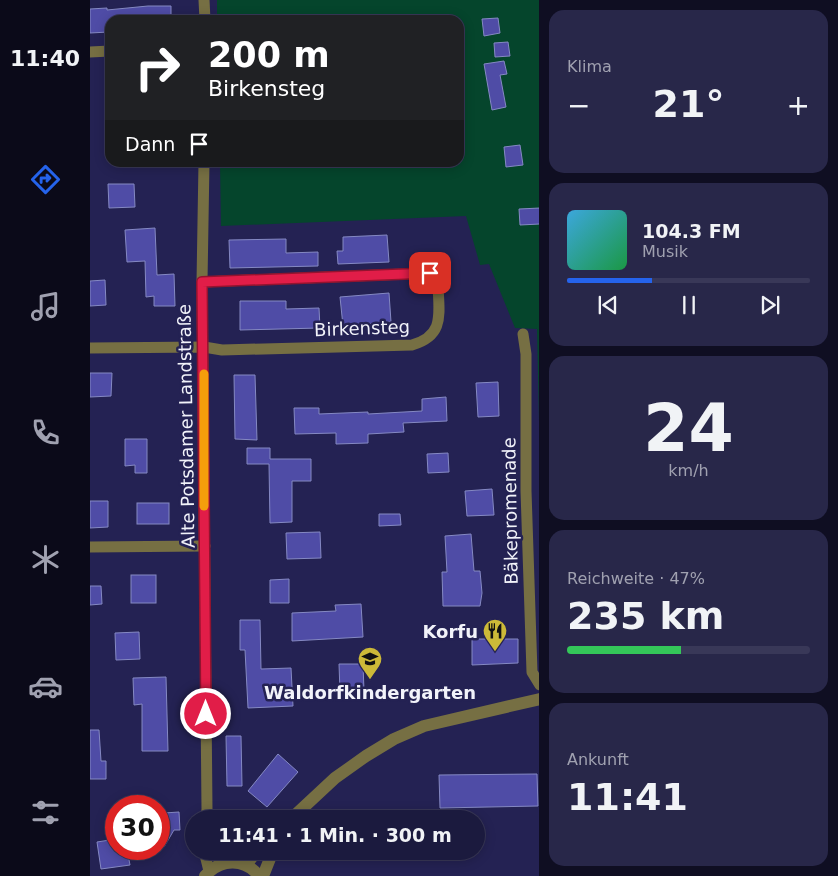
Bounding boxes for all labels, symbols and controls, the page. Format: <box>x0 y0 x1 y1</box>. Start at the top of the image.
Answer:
icon: right <box>125 35 190 100</box>
text: 200 m <box>208 35 330 75</box>
text: 11:40 <box>10 46 80 71</box>
text: Klima <box>567 57 612 76</box>
text: Birkensteg <box>208 76 325 101</box>
text: 21° <box>653 82 724 126</box>
text: − <box>567 89 590 122</box>
text: + <box>787 89 810 122</box>
icon: arrive <box>185 130 213 158</box>
text: Dann <box>125 133 175 155</box>
icon: directions <box>28 162 63 197</box>
text: 104.3 FM <box>642 220 741 242</box>
text: Musik <box>642 242 688 261</box>
pin <box>409 252 451 294</box>
icon: arrive <box>416 259 444 287</box>
icon: music <box>28 289 63 324</box>
icon: previous <box>594 291 622 319</box>
icon: pause <box>675 291 703 319</box>
icon: next <box>756 291 784 319</box>
street label: Alte Potsdamer Landstraße <box>173 304 199 548</box>
street label: Birkensteg <box>314 316 410 340</box>
text: 24 <box>643 391 734 466</box>
icon: phone <box>28 415 63 450</box>
street label: Bäkepromenade <box>498 437 522 585</box>
text: km/h <box>668 461 709 480</box>
icon: climate <box>28 542 63 577</box>
text: Reichweite · 47% <box>567 569 705 588</box>
text: 235 km <box>567 594 724 638</box>
restaurant icon: Korfu <box>482 618 508 652</box>
place label: Korfu <box>422 621 478 642</box>
school or university icon: Waldorfkindergarten <box>357 646 383 680</box>
icon: car <box>28 669 63 704</box>
place label: Waldorfkindergarten <box>264 682 476 703</box>
position arrow <box>179 687 231 739</box>
text: Ankunft <box>567 750 629 769</box>
text: 11:41 <box>567 775 688 819</box>
icon: filters <box>28 795 63 830</box>
speed limit sign: 30 <box>105 795 170 860</box>
text: 11:41 · 1 Min. · 300 m <box>218 824 452 846</box>

